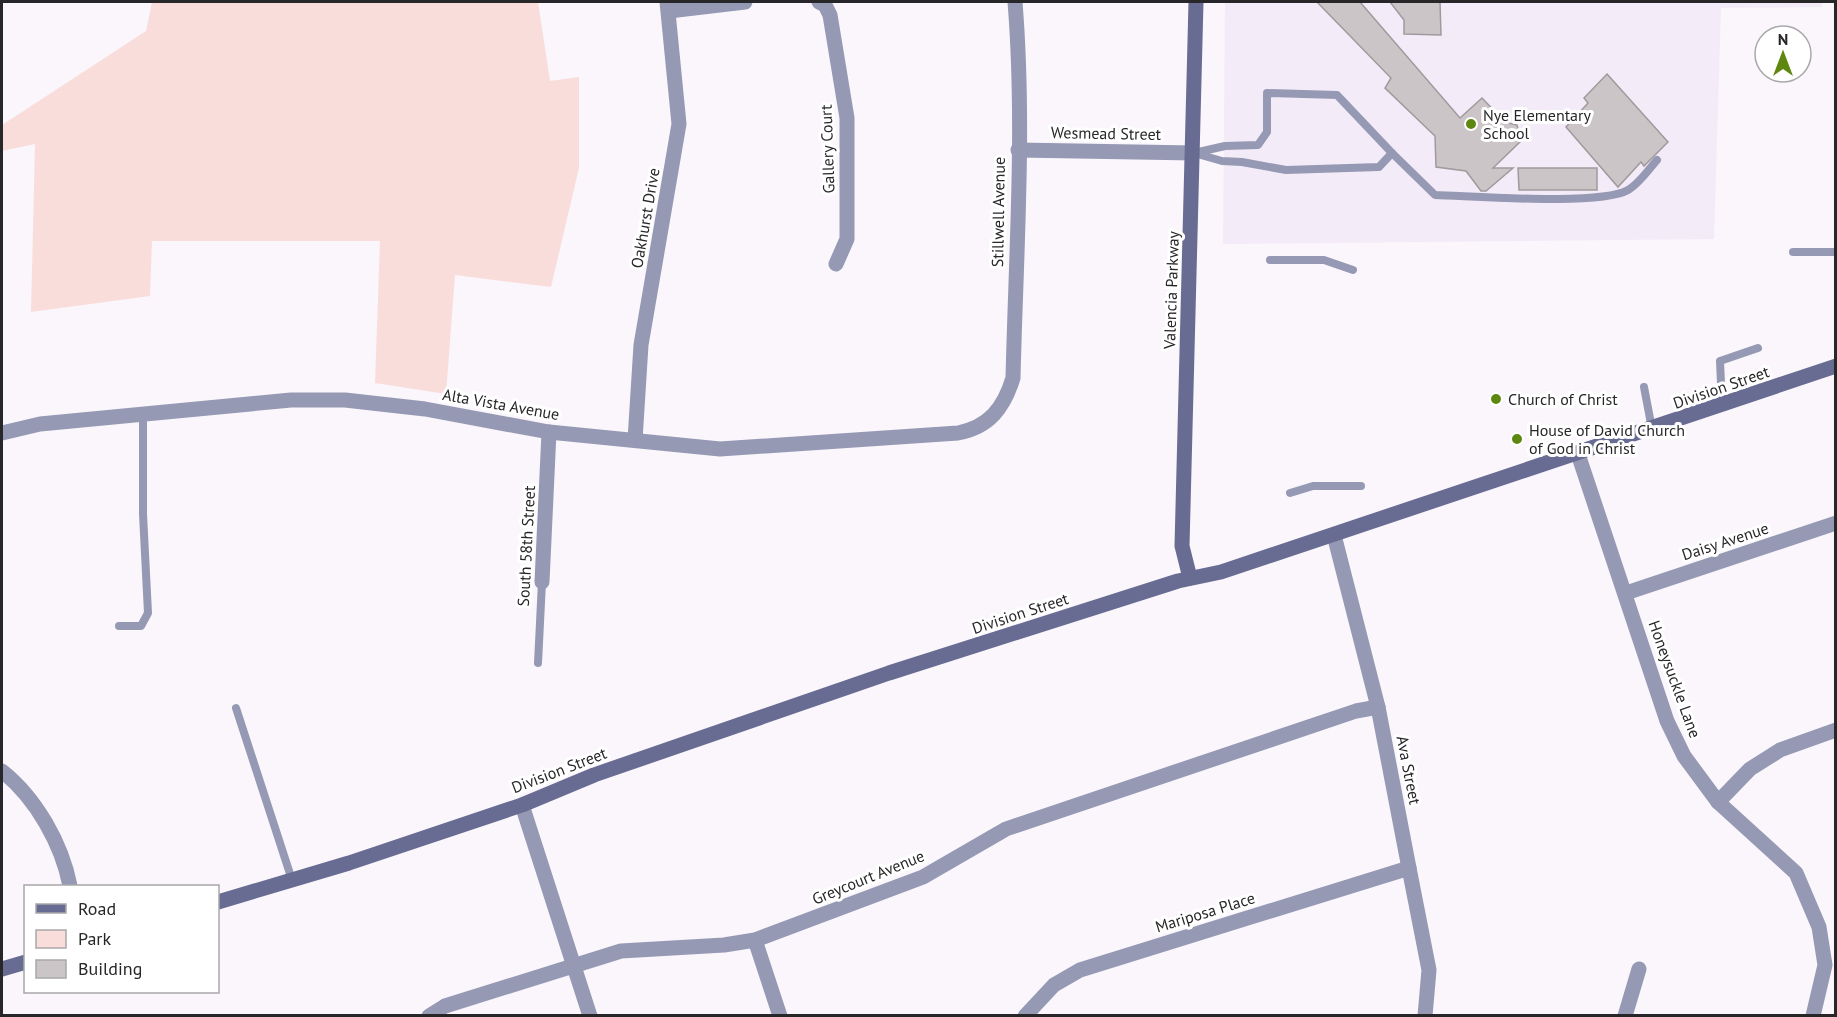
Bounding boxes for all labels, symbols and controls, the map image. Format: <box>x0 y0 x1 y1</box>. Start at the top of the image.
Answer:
north arrow <box>1753 24 1813 84</box>
text: N <box>1778 29 1788 49</box>
street label: Gallery Court <box>815 104 839 194</box>
place label: Nye Elementary School <box>1483 105 1591 143</box>
marker: Nye Elementary School <box>1464 117 1478 131</box>
street label: Wesmead Street <box>1051 122 1162 144</box>
street label: Stillwell Avenue <box>987 157 1009 267</box>
street label: Oakhurst Drive <box>626 166 664 270</box>
street label: Valencia Parkway <box>1159 230 1183 350</box>
street label: Division Street <box>1670 361 1772 413</box>
street label: Alta Vista Avenue <box>441 384 561 424</box>
place label: Church of Christ <box>1508 389 1618 409</box>
marker: Church of Christ <box>1489 392 1503 406</box>
place label: House of David Church of God in Christ <box>1529 420 1685 458</box>
marker: House of David Church of God in Christ <box>1510 432 1524 446</box>
street label: South 58th Street <box>513 485 539 607</box>
street label: Daisy Avenue <box>1679 518 1771 564</box>
street label: Division Street <box>969 588 1071 638</box>
street label: Honeysuckle Lane <box>1644 618 1706 740</box>
street label: Ava Street <box>1393 734 1426 807</box>
street label: Division Street <box>509 742 610 797</box>
street label: Greycourt Avenue <box>809 845 927 909</box>
legend <box>24 885 219 993</box>
street label: Mariposa Place <box>1153 887 1257 937</box>
text: Road <box>78 897 116 920</box>
text: Park <box>78 927 111 950</box>
text: Building <box>78 957 142 980</box>

